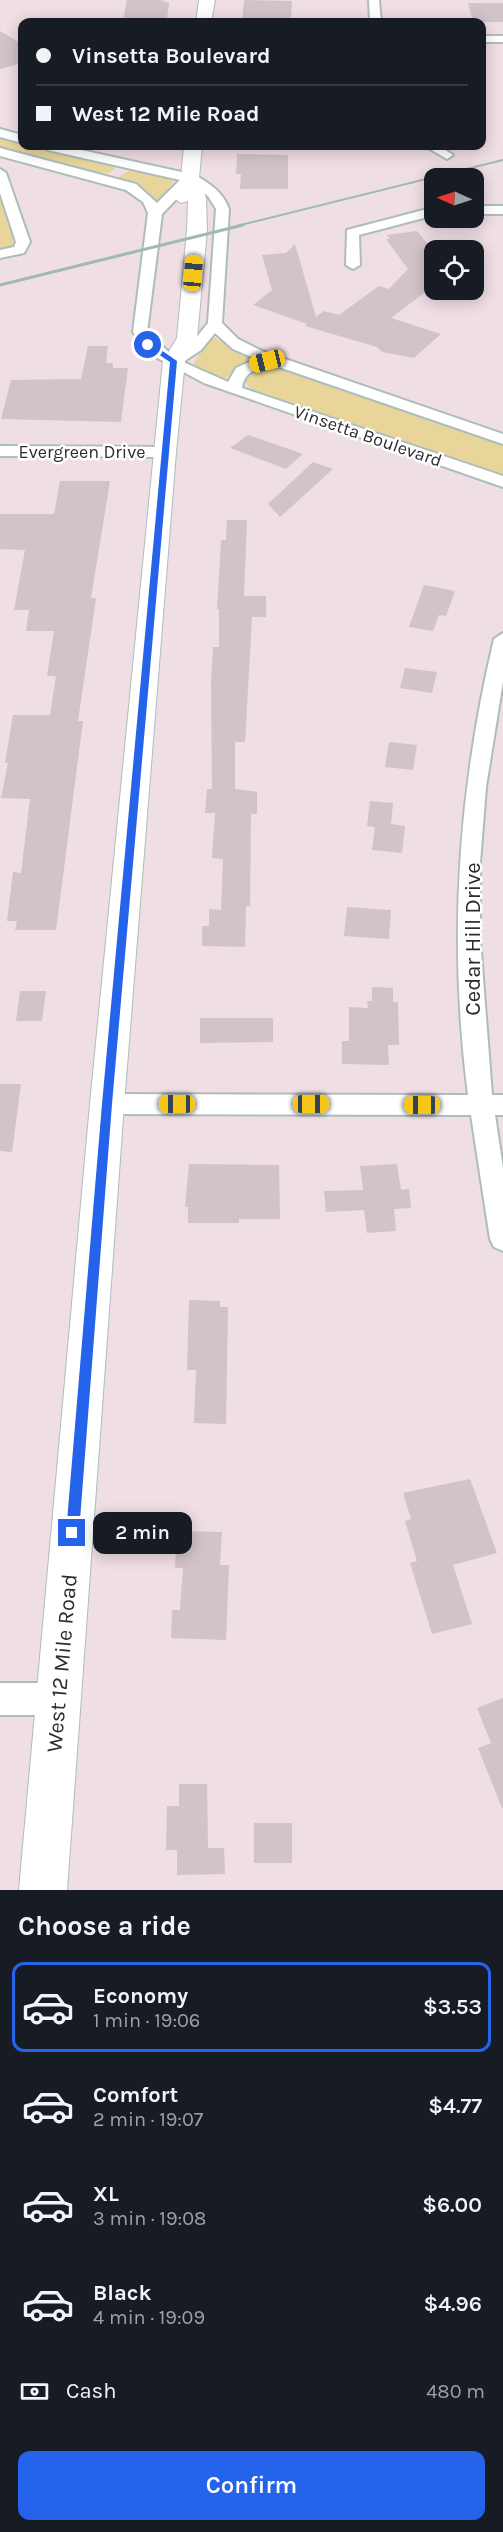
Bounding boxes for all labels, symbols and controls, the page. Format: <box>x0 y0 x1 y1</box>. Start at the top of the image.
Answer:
text: Vinsetta Boulevard <box>72 43 271 69</box>
text: West 12 Mile Road <box>72 101 260 127</box>
north arrow <box>424 168 484 228</box>
map controls <box>424 168 484 300</box>
button: locate <box>424 240 484 300</box>
car <box>182 254 204 292</box>
route start <box>134 331 161 358</box>
car <box>247 348 287 374</box>
street label: Vinsetta Boulevard <box>291 400 445 472</box>
street label: Evergreen Drive <box>19 441 145 463</box>
street label: Cedar Hill Drive <box>460 862 486 1016</box>
car <box>159 1095 195 1113</box>
car <box>293 1095 329 1113</box>
car <box>404 1096 440 1114</box>
callout: 2 min <box>93 1512 192 1554</box>
route end <box>58 1519 85 1546</box>
text: 2 min <box>115 1521 170 1544</box>
street label: West 12 Mile Road <box>41 1573 83 1753</box>
text: Choose a ride <box>18 1910 191 1942</box>
icon: car <box>21 1980 75 2034</box>
text: Economy <box>93 1983 188 2009</box>
text: $3.53 <box>423 1994 482 2020</box>
text: 1 min · 19:06 <box>93 2009 200 2032</box>
icon: car <box>21 2079 75 2133</box>
text: Comfort <box>93 2082 178 2108</box>
text: $4.77 <box>428 2093 482 2119</box>
text: 2 min · 19:07 <box>93 2108 203 2131</box>
icon: car <box>21 2178 75 2232</box>
text: XL <box>93 2181 119 2207</box>
text: $6.00 <box>422 2192 482 2218</box>
text: 3 min · 19:08 <box>93 2207 206 2230</box>
icon: car <box>21 2277 75 2331</box>
text: Black <box>93 2280 152 2306</box>
text: $4.96 <box>423 2291 482 2317</box>
text: 4 min · 19:09 <box>93 2306 205 2329</box>
icon: cash <box>18 2375 51 2408</box>
text: Cash <box>66 2378 116 2404</box>
text: 480 m <box>426 2380 485 2403</box>
button: Confirm <box>18 2451 485 2520</box>

